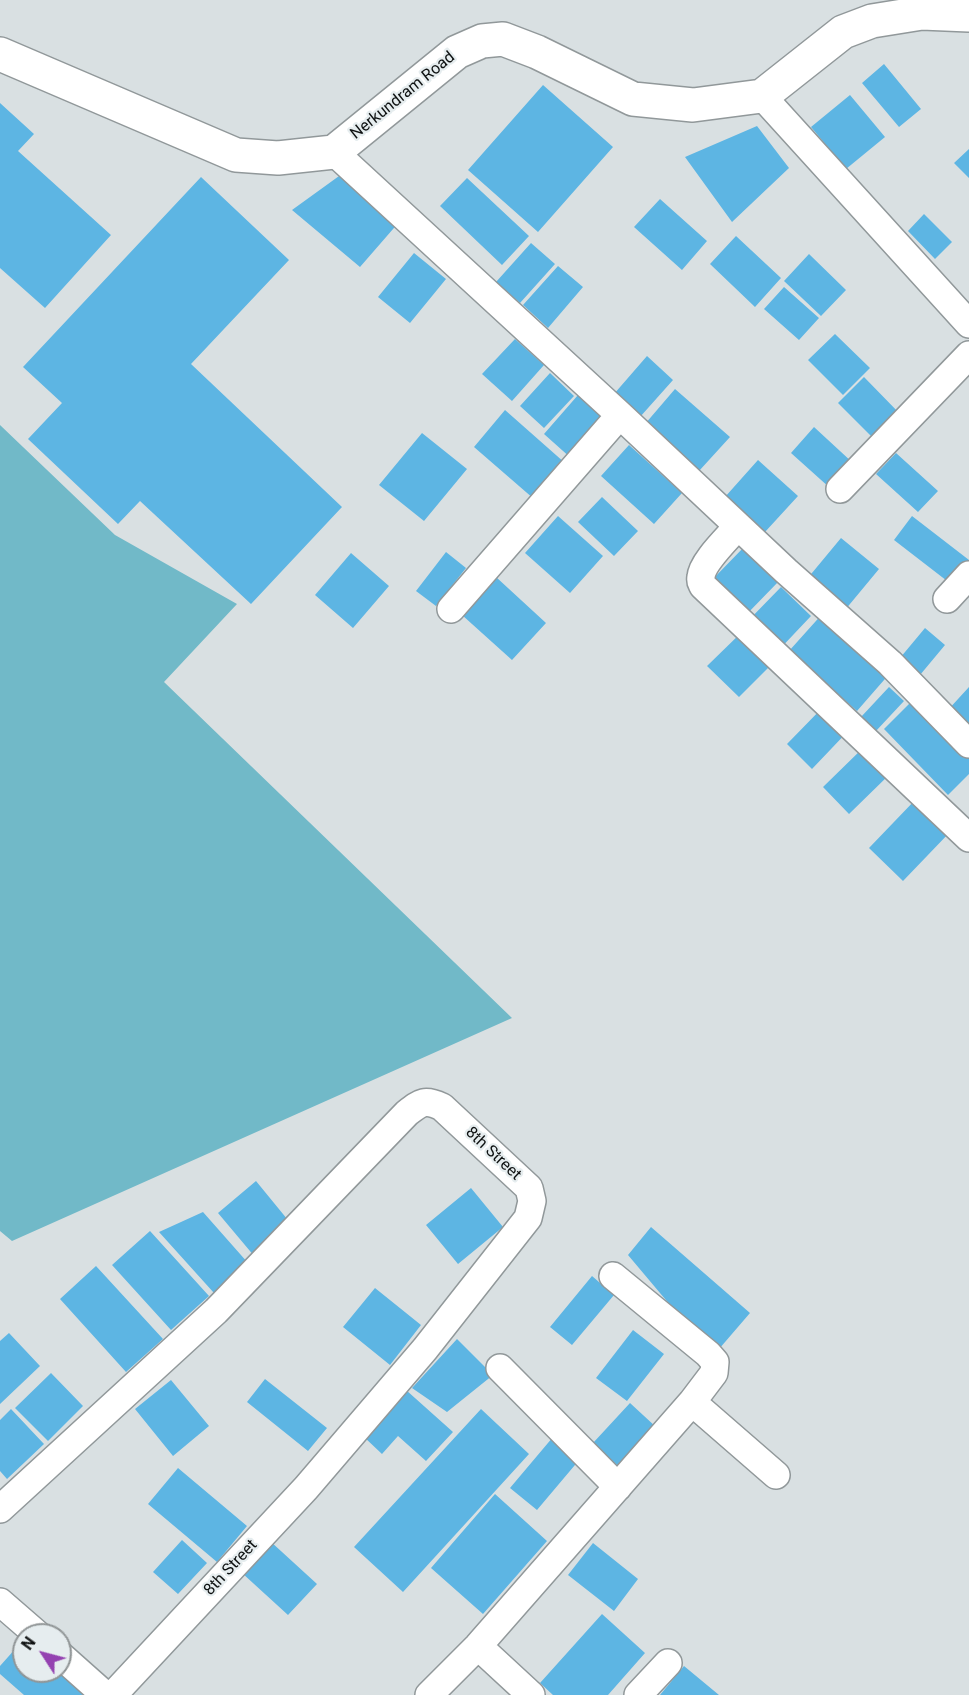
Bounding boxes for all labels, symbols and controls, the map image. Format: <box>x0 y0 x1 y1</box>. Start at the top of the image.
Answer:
street label: Nerkundram Road <box>347 48 459 144</box>
street label: 8th Street <box>461 1123 525 1185</box>
street label: 8th Street <box>200 1536 262 1600</box>
north arrow <box>12 1623 72 1683</box>
text: N <box>18 1633 40 1653</box>

